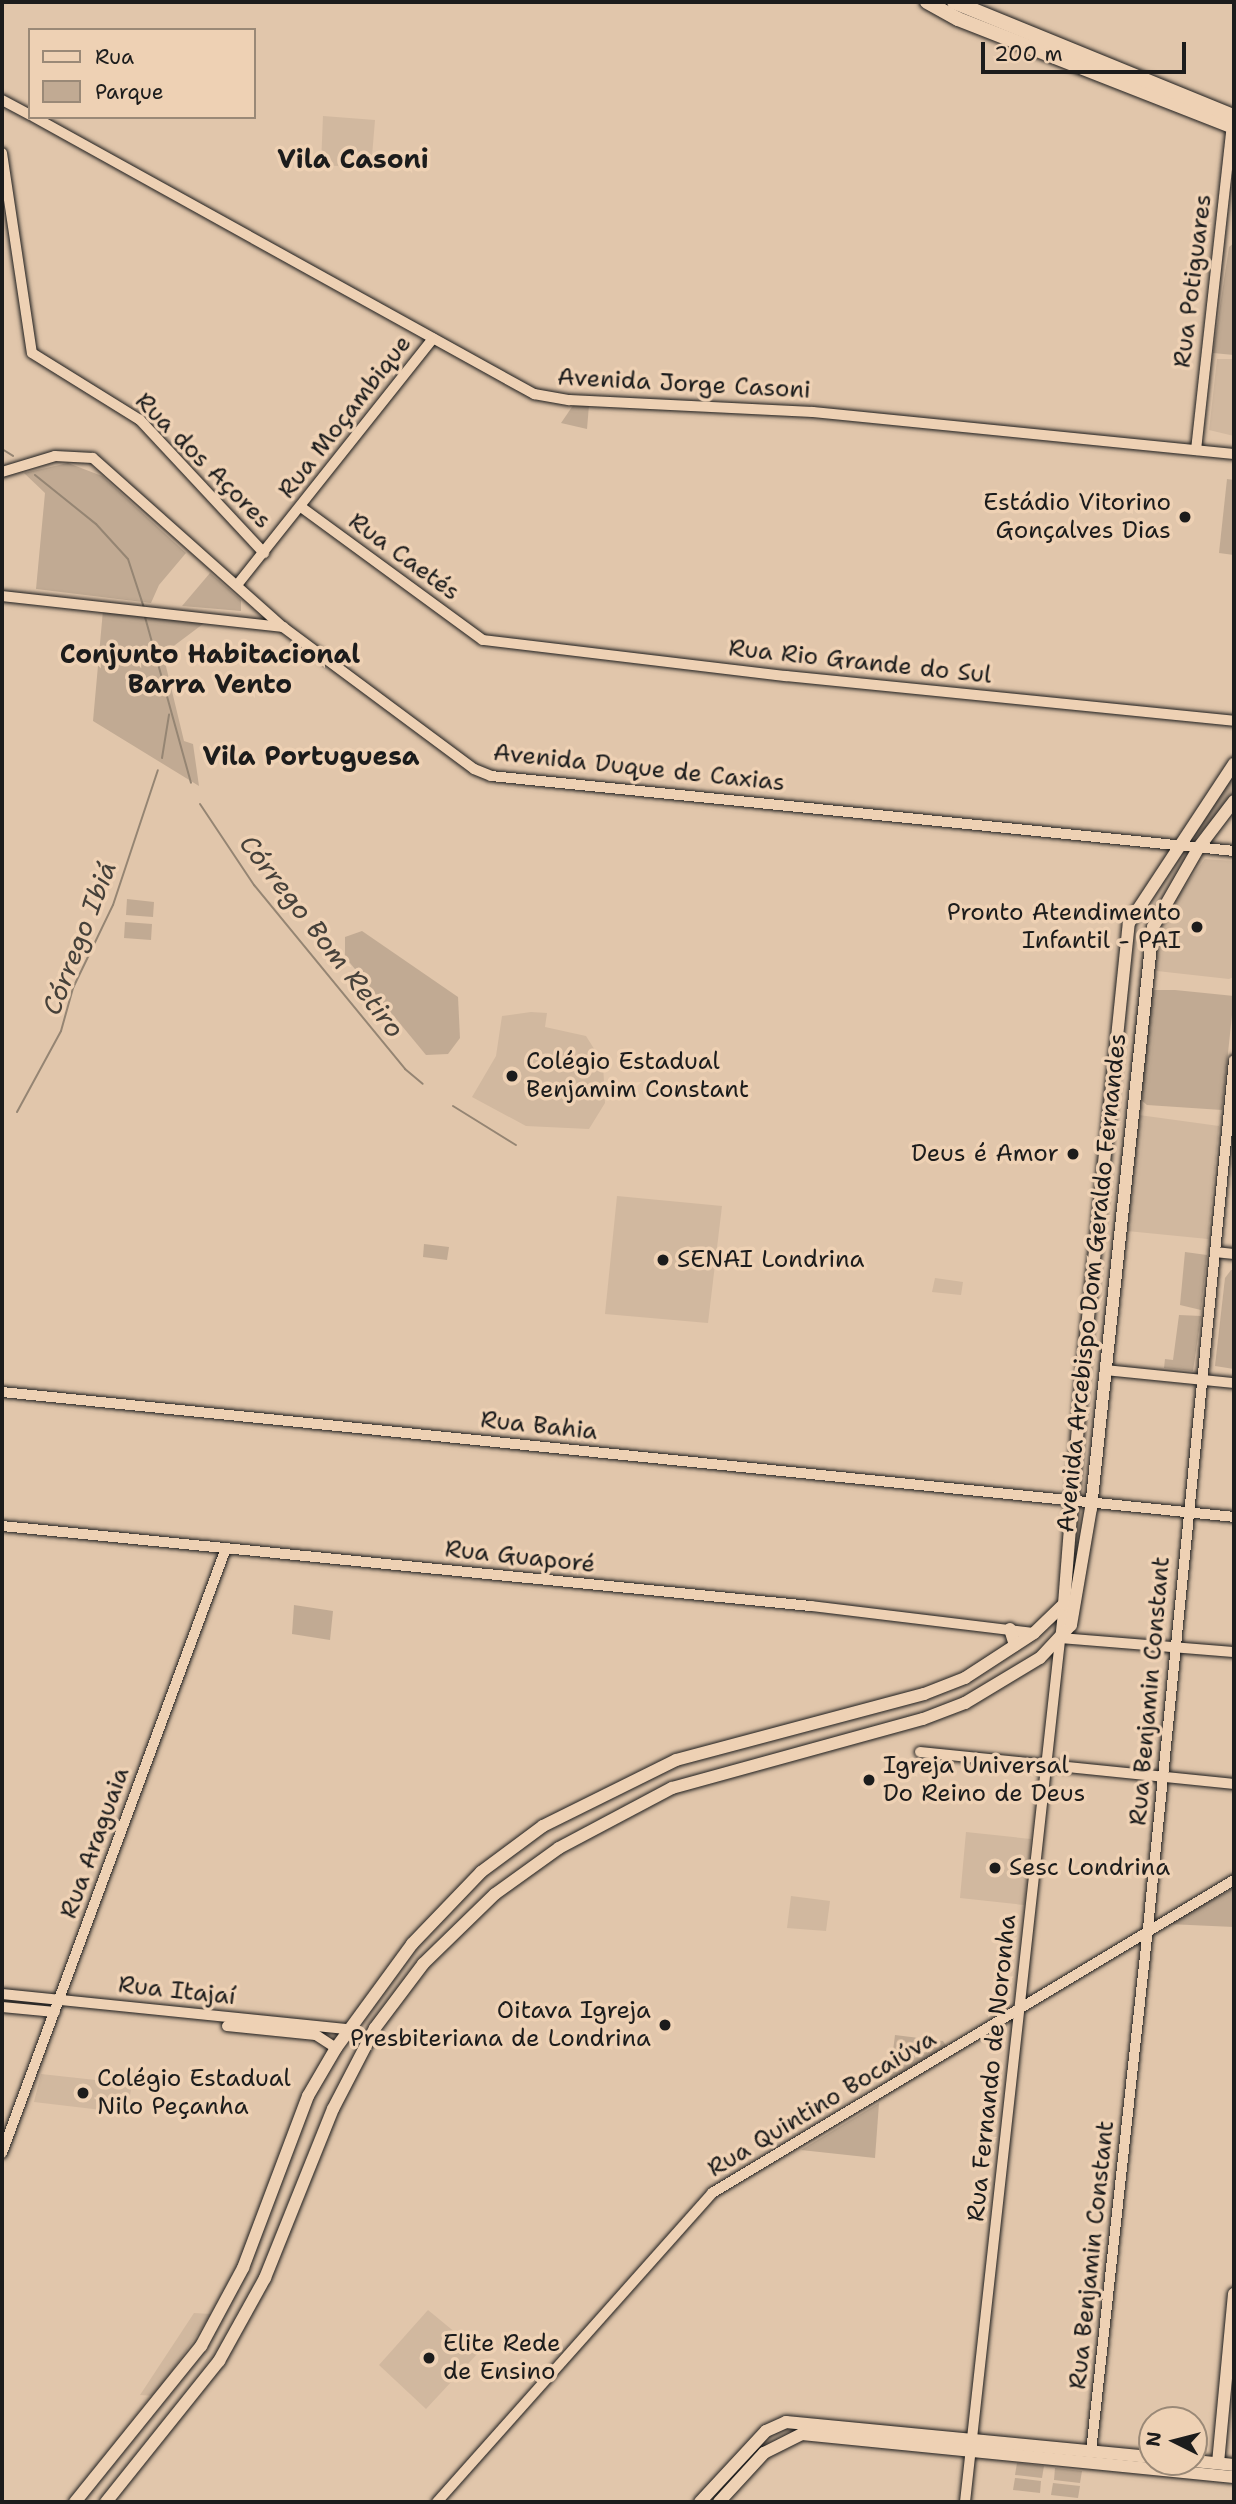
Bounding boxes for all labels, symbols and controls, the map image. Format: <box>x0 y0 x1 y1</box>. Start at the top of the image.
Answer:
legend <box>28 28 256 119</box>
scale bar <box>984 28 1189 72</box>
text: 200 m <box>994 40 1063 68</box>
text: Rua <box>95 43 134 71</box>
text: Parque <box>95 78 164 106</box>
district label: Vila Casoni <box>277 143 429 175</box>
street label: Rua Potiguares <box>1168 193 1218 369</box>
street label: Rua Moçambique <box>272 330 418 504</box>
street label: Avenida Jorge Casoni <box>557 363 811 405</box>
street label: Rua dos Açores <box>129 387 277 535</box>
place label: Estádio Vitorino Gonçalves Dias <box>983 489 1171 545</box>
street label: Rua Caetés <box>343 507 465 607</box>
marker: Estádio Vitorino Gonçalves Dias <box>1177 509 1193 525</box>
street label: Rua Rio Grande do Sul <box>727 634 993 690</box>
district label: Conjunto Habitacional Barra Vento <box>60 638 360 700</box>
street label: Avenida Duque de Caxias <box>492 738 786 798</box>
district label: Vila Portuguesa <box>202 740 420 772</box>
water label: Córrego Bom Retiro <box>233 828 411 1044</box>
water label: Córrego Ibiá <box>35 857 123 1019</box>
place label: Pronto Atendimento Infantil - PAI <box>947 899 1181 955</box>
marker: Pronto Atendimento Infantil - PAI <box>1187 917 1207 937</box>
street label: Avenida Arcebispo Dom Geraldo Fernandes <box>1051 1032 1133 1534</box>
place label: Colégio Estadual Benjamim Constant <box>526 1048 749 1104</box>
marker: Colégio Estadual Benjamim Constant <box>504 1068 520 1084</box>
place label: Deus é Amor <box>911 1140 1059 1168</box>
marker: Deus é Amor <box>1065 1146 1081 1162</box>
place label: SENAI Londrina <box>677 1246 864 1274</box>
marker: SENAI Londrina <box>655 1252 671 1268</box>
street label: Rua Bahia <box>479 1406 599 1446</box>
street label: Rua Guaporé <box>443 1535 597 1579</box>
street label: Rua Benjamin Constant <box>1124 1555 1176 1827</box>
place label: Igreja Universal Do Reino de Deus <box>883 1752 1085 1808</box>
street label: Rua Araguaia <box>54 1764 136 1922</box>
marker: Igreja Universal Do Reino de Deus <box>861 1772 877 1788</box>
place label: Sesc Londrina <box>1009 1854 1170 1882</box>
marker: Sesc Londrina <box>987 1860 1003 1876</box>
street label: Rua Fernando de Noronha <box>962 1913 1022 2223</box>
street label: Rua Itajaí <box>117 1971 237 2011</box>
place label: Oitava Igreja Presbiteriana de Londrina <box>350 1997 651 2053</box>
marker: Oitava Igreja Presbiteriana de Londrina <box>657 2017 673 2033</box>
street label: Rua Quintino Bocaiúva <box>703 2024 941 2184</box>
place label: Colégio Estadual Nilo Peçanha <box>97 2065 291 2121</box>
marker: Colégio Estadual Nilo Peçanha <box>75 2085 91 2101</box>
street label: Rua Benjamin Constant <box>1064 2119 1120 2391</box>
place label: Elite Rede de Ensino <box>443 2330 561 2386</box>
marker: Elite Rede de Ensino <box>421 2350 437 2366</box>
north arrow <box>1138 2406 1208 2476</box>
text: N <box>1140 2430 1167 2448</box>

